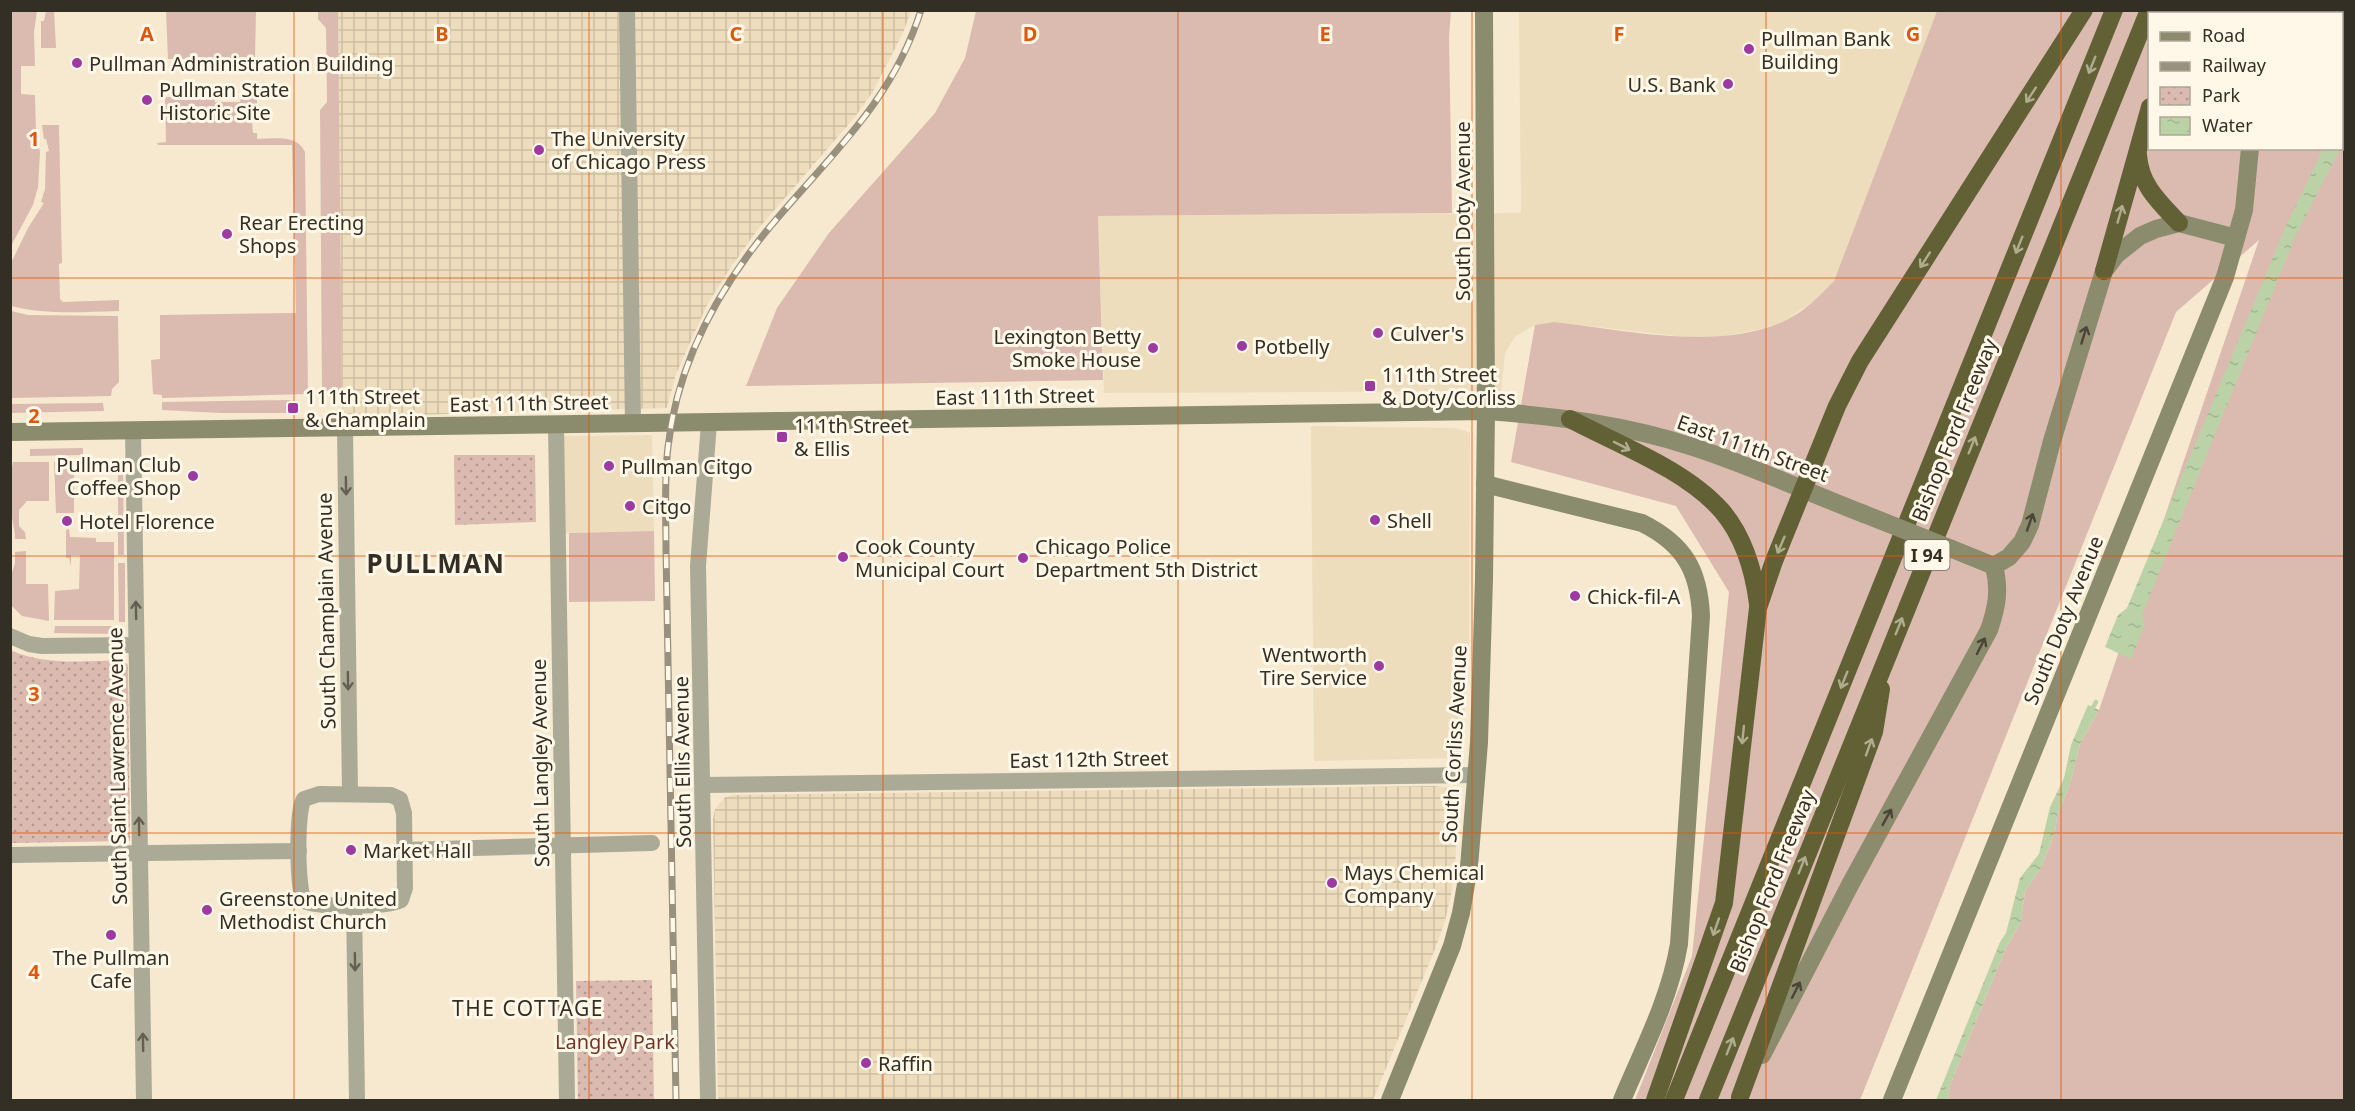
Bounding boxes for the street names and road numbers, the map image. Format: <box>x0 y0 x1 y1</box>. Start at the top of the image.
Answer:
street label: South Doty Avenue <box>1449 121 1476 301</box>
street label: Bishop Ford Freeway <box>1905 334 2003 526</box>
street label: East 111th Street <box>935 381 1095 411</box>
street label: East 111th Street <box>449 388 609 418</box>
street label: East 111th Street <box>1674 408 1832 488</box>
street label: South Champlain Avenue <box>310 492 342 730</box>
street label: South Doty Avenue <box>2017 532 2109 708</box>
road number: I 94 <box>1904 540 1950 570</box>
street label: South Saint Lawrence Avenue <box>101 627 133 905</box>
street label: South Corliss Avenue <box>1435 644 1473 844</box>
street label: South Langley Avenue <box>525 659 555 867</box>
street label: South Ellis Avenue <box>667 676 697 848</box>
street label: East 112th Street <box>1009 744 1169 774</box>
street label: Bishop Ford Freeway <box>1723 785 1821 977</box>

